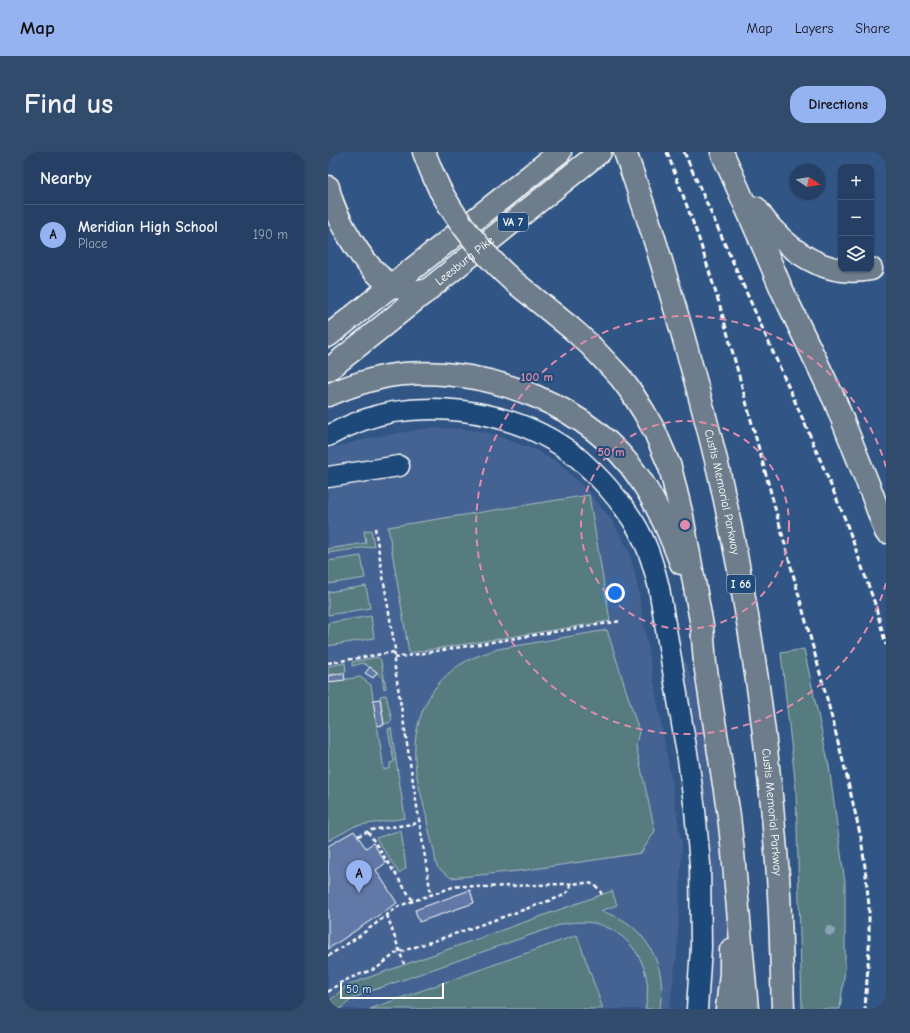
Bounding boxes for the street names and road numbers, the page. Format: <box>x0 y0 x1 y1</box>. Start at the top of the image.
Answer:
road number: VA 7 <box>498 213 528 231</box>
street label: Leesburg Pike <box>432 233 497 288</box>
street label: Custis Memorial Parkway <box>702 428 743 557</box>
road number: I 66 <box>727 575 755 593</box>
street label: Custis Memorial Parkway <box>759 747 785 877</box>

